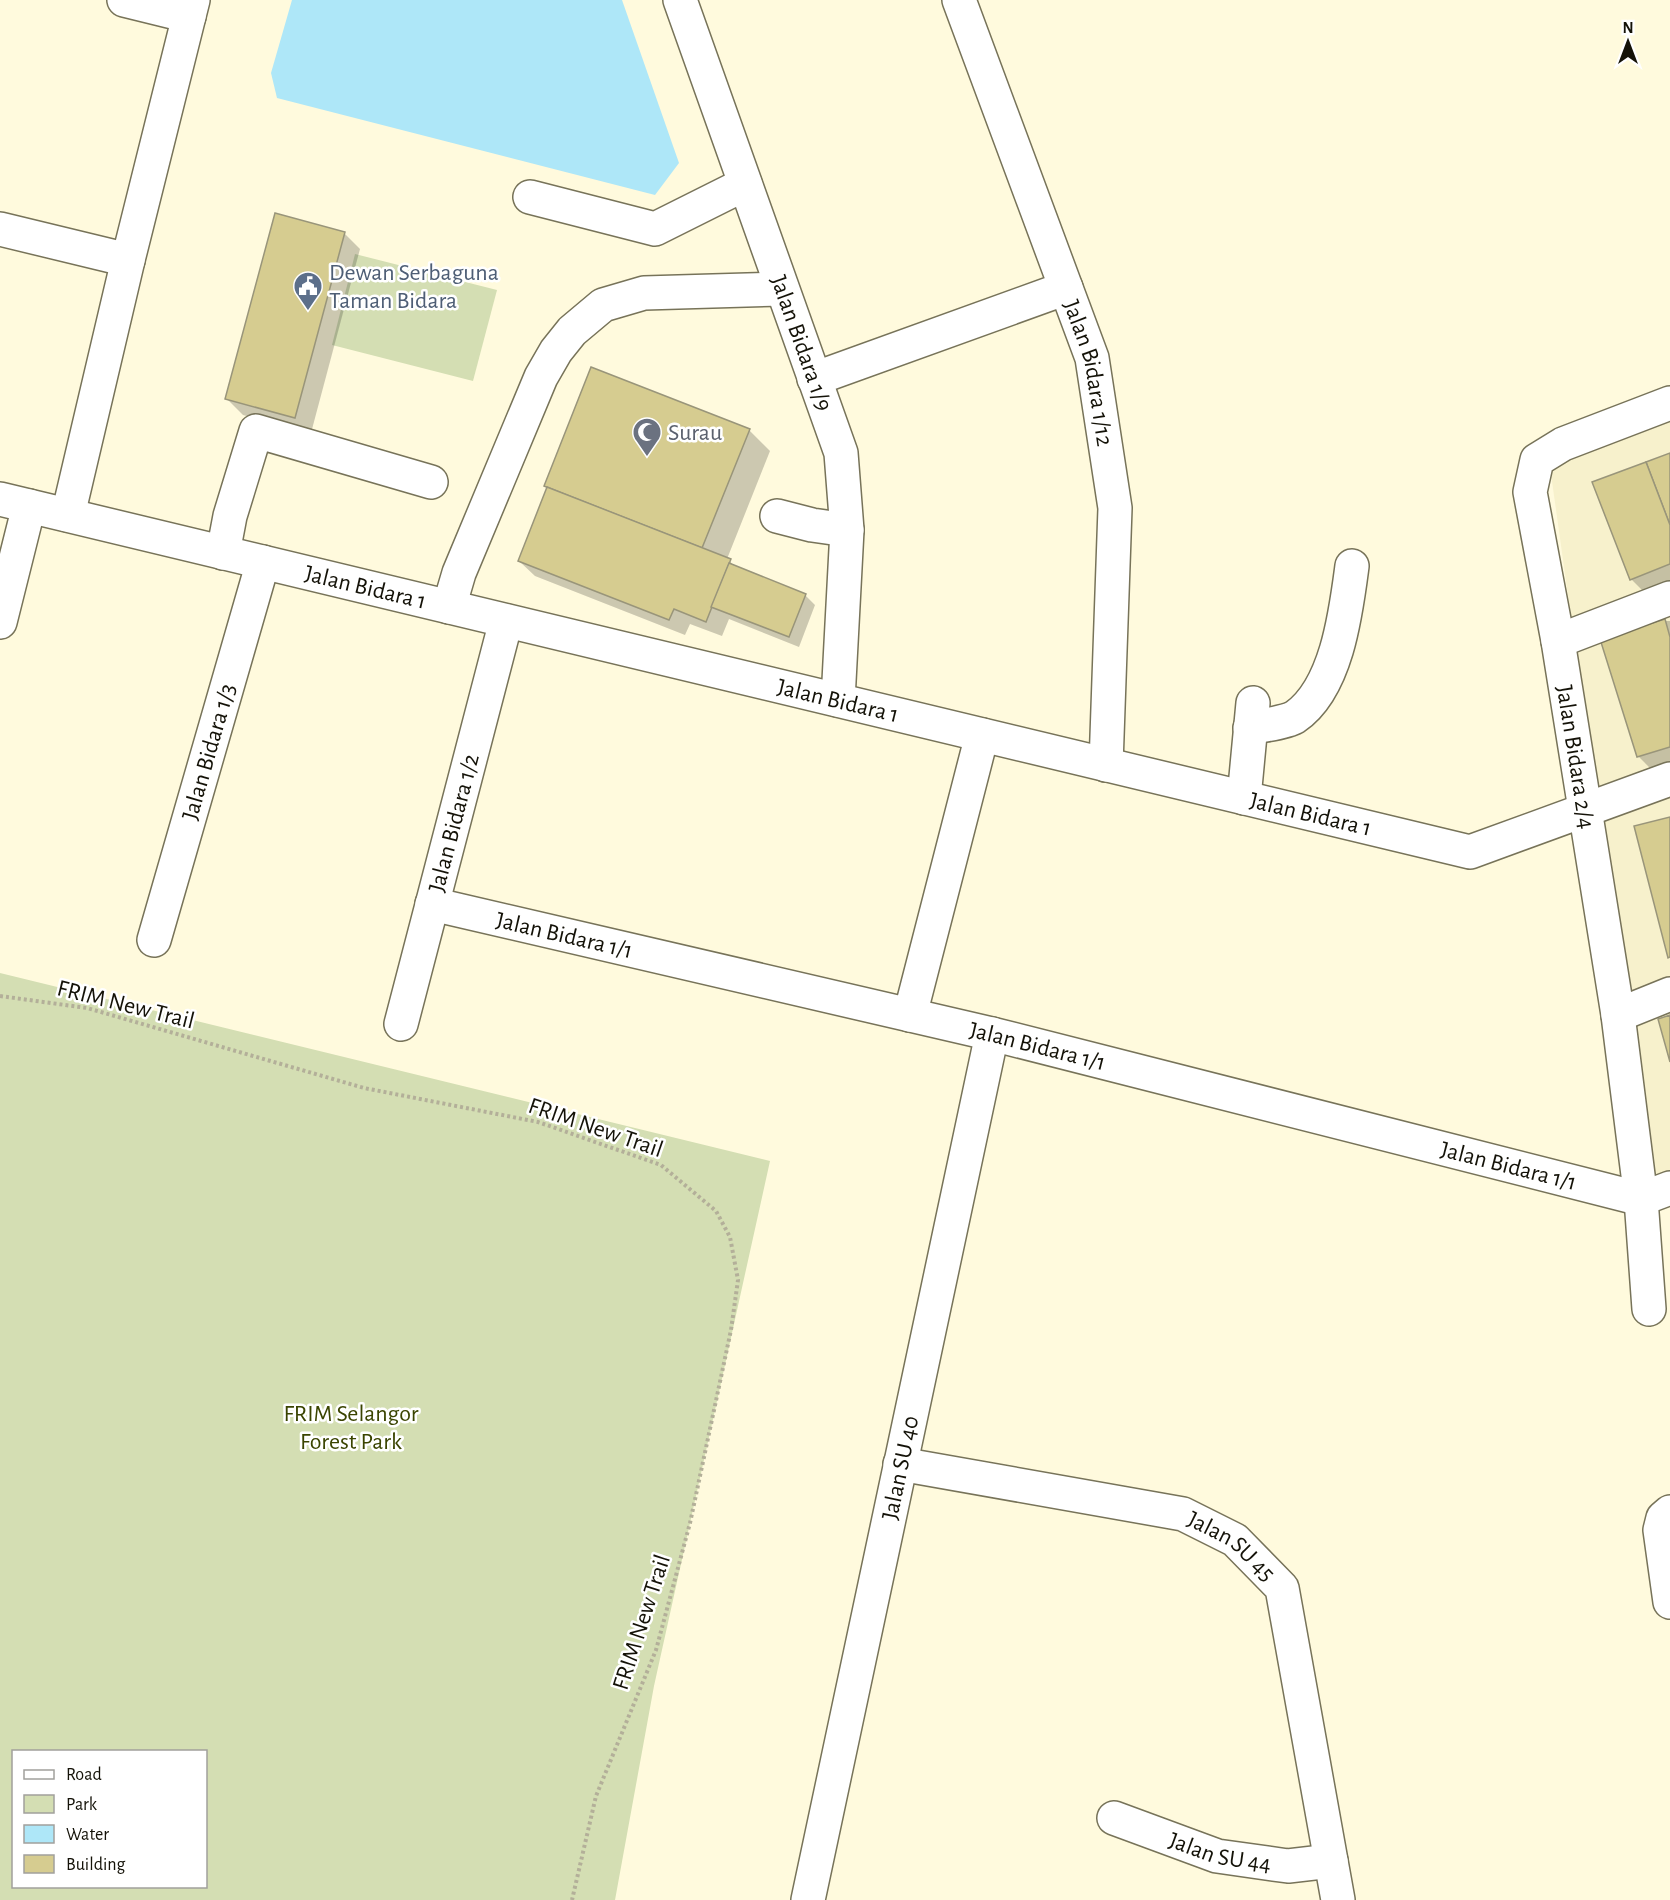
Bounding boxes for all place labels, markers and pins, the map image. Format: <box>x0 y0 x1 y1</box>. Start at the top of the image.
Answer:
place label: Dewan Serbaguna Taman Bidara <box>329 261 499 313</box>
public building icon: Dewan Serbaguna Taman Bidara <box>292 270 324 312</box>
mosque icon: Surau <box>631 416 663 458</box>
place label: Surau <box>668 421 722 445</box>

